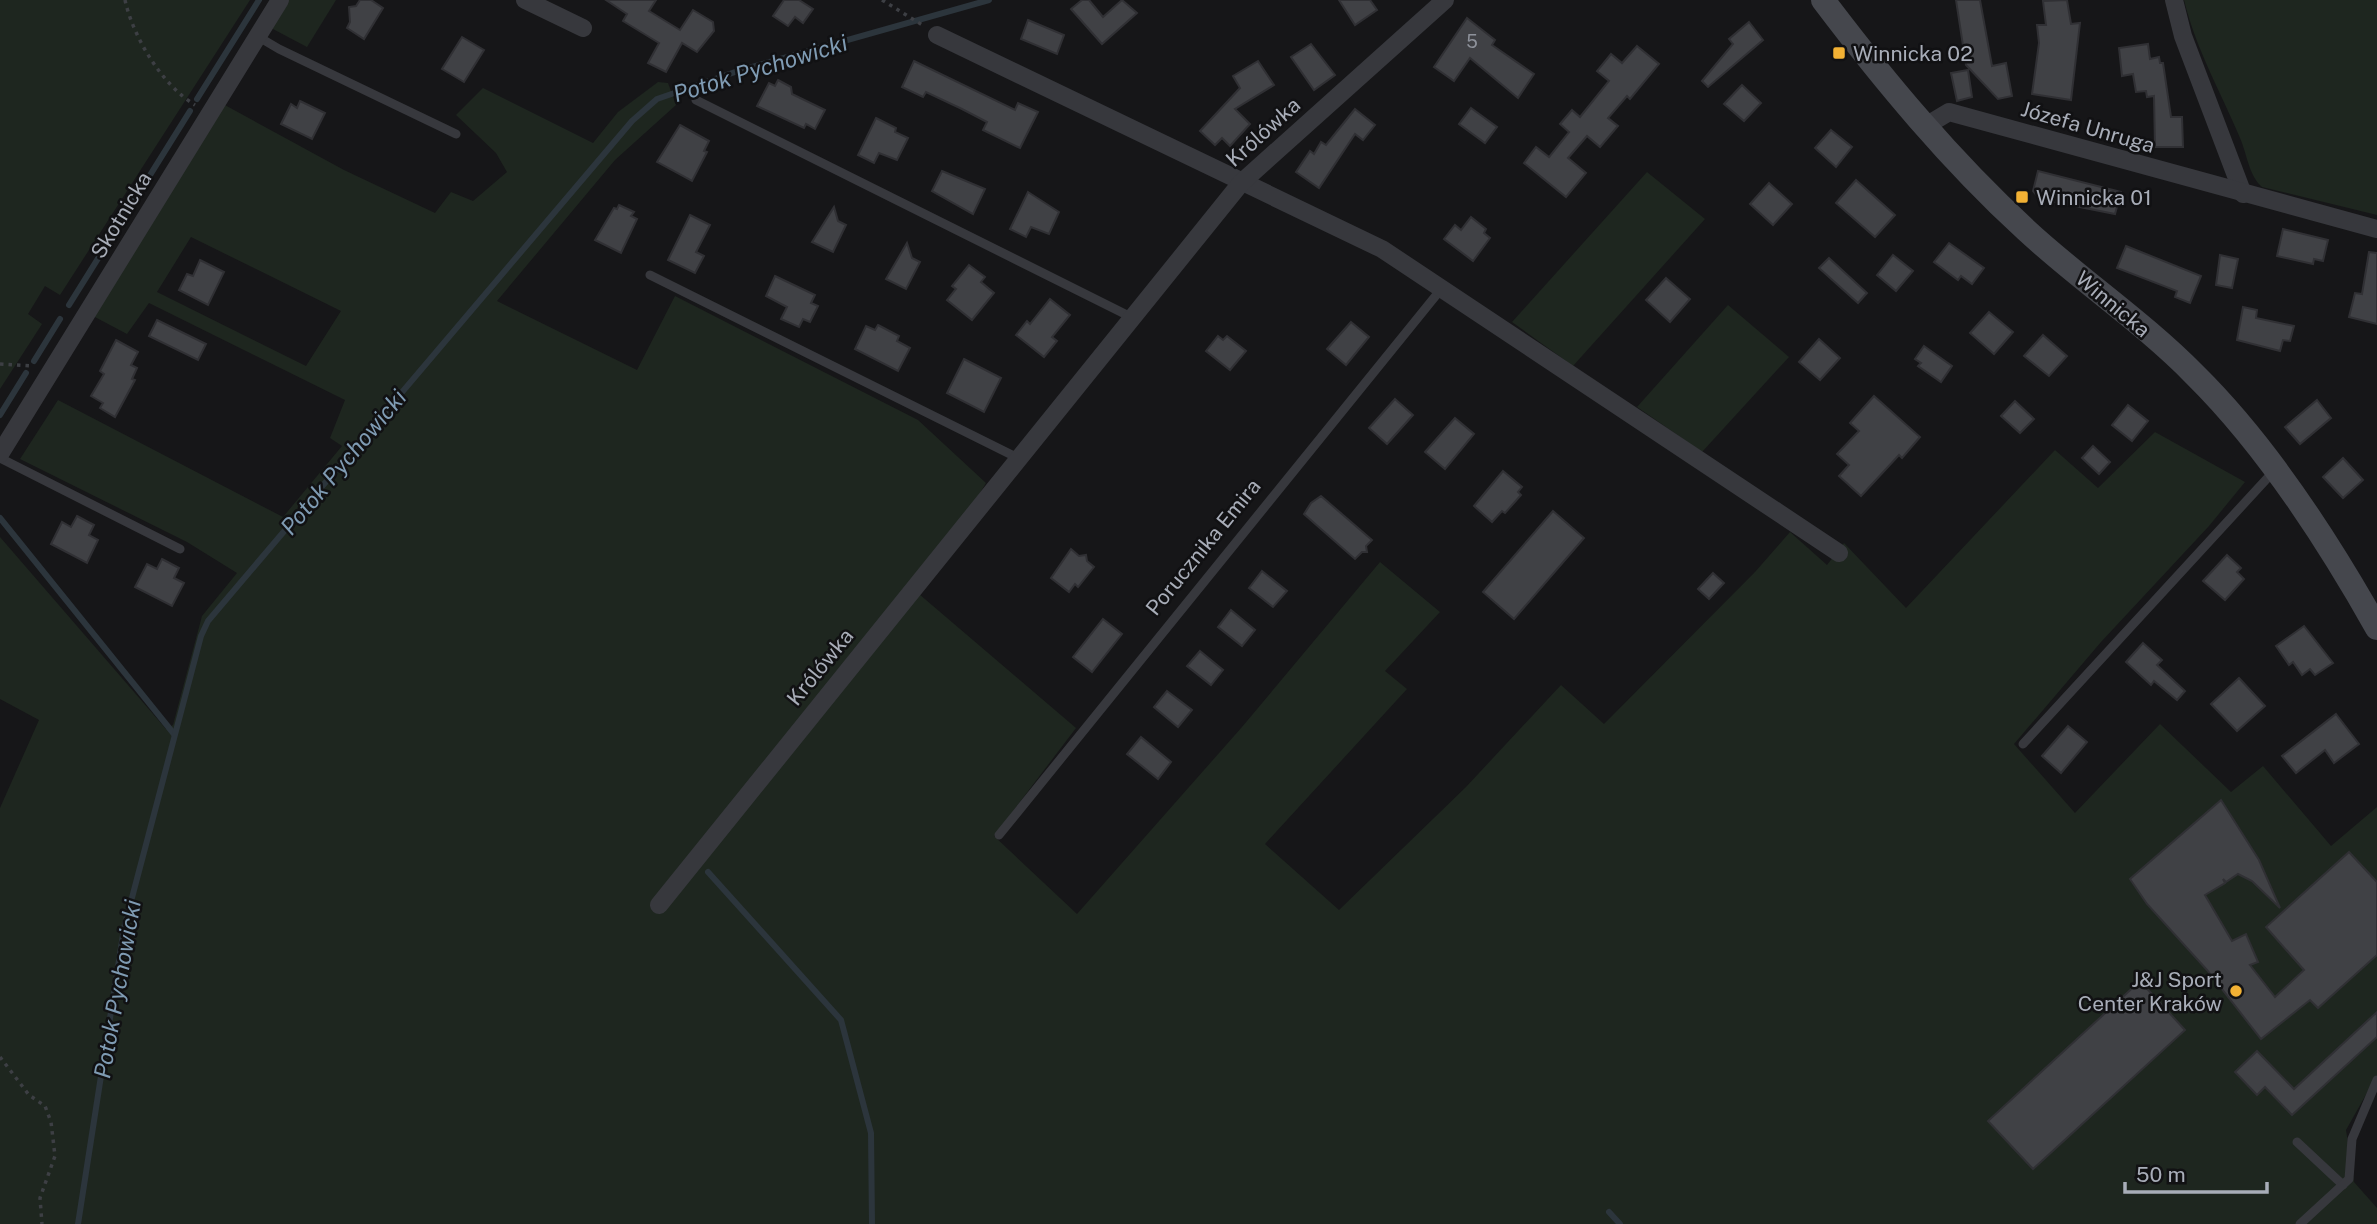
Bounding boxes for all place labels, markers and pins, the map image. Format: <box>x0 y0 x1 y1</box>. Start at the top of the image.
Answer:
place label: Winnicka 02 <box>1853 41 1973 66</box>
marker: Winnicka 02 <box>1831 45 1847 61</box>
place label: Winnicka 01 <box>2036 185 2152 210</box>
marker: Winnicka 01 <box>2014 189 2030 205</box>
place label: J&J Sport Center Kraków <box>2078 967 2222 1016</box>
marker: J&J Sport Center Kraków <box>2228 983 2244 999</box>

